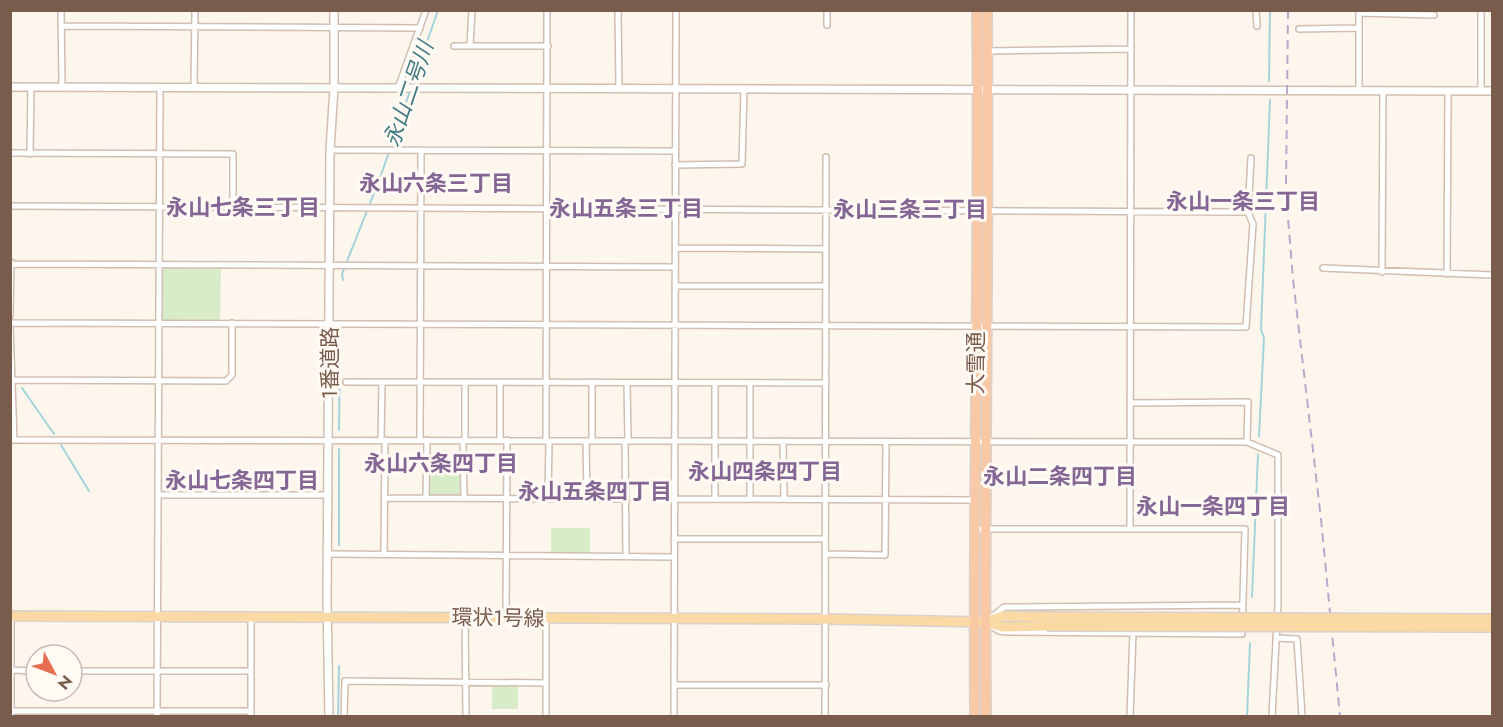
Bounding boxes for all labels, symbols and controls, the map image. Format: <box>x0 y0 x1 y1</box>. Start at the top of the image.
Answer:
water label: 永山二号川 <box>375 35 442 151</box>
district label: 永山六条三丁目 <box>359 167 513 199</box>
district label: 永山一条三丁目 <box>1166 185 1320 217</box>
district label: 永山七条三丁目 <box>166 191 320 223</box>
district label: 永山五条三丁目 <box>549 192 703 224</box>
district label: 永山三条三丁目 <box>833 193 987 225</box>
street label: 1番道路 <box>315 327 345 399</box>
street label: 大雪通 <box>961 332 991 395</box>
district label: 永山六条四丁目 <box>364 447 518 479</box>
district label: 永山四条四丁目 <box>688 455 842 487</box>
district label: 永山二条四丁目 <box>983 460 1137 492</box>
district label: 永山七条四丁目 <box>165 464 319 496</box>
district label: 永山五条四丁目 <box>518 475 672 507</box>
district label: 永山一条四丁目 <box>1136 490 1290 522</box>
street label: 環状1号線 <box>451 602 545 634</box>
north arrow <box>24 643 84 703</box>
text: N <box>52 670 78 695</box>

